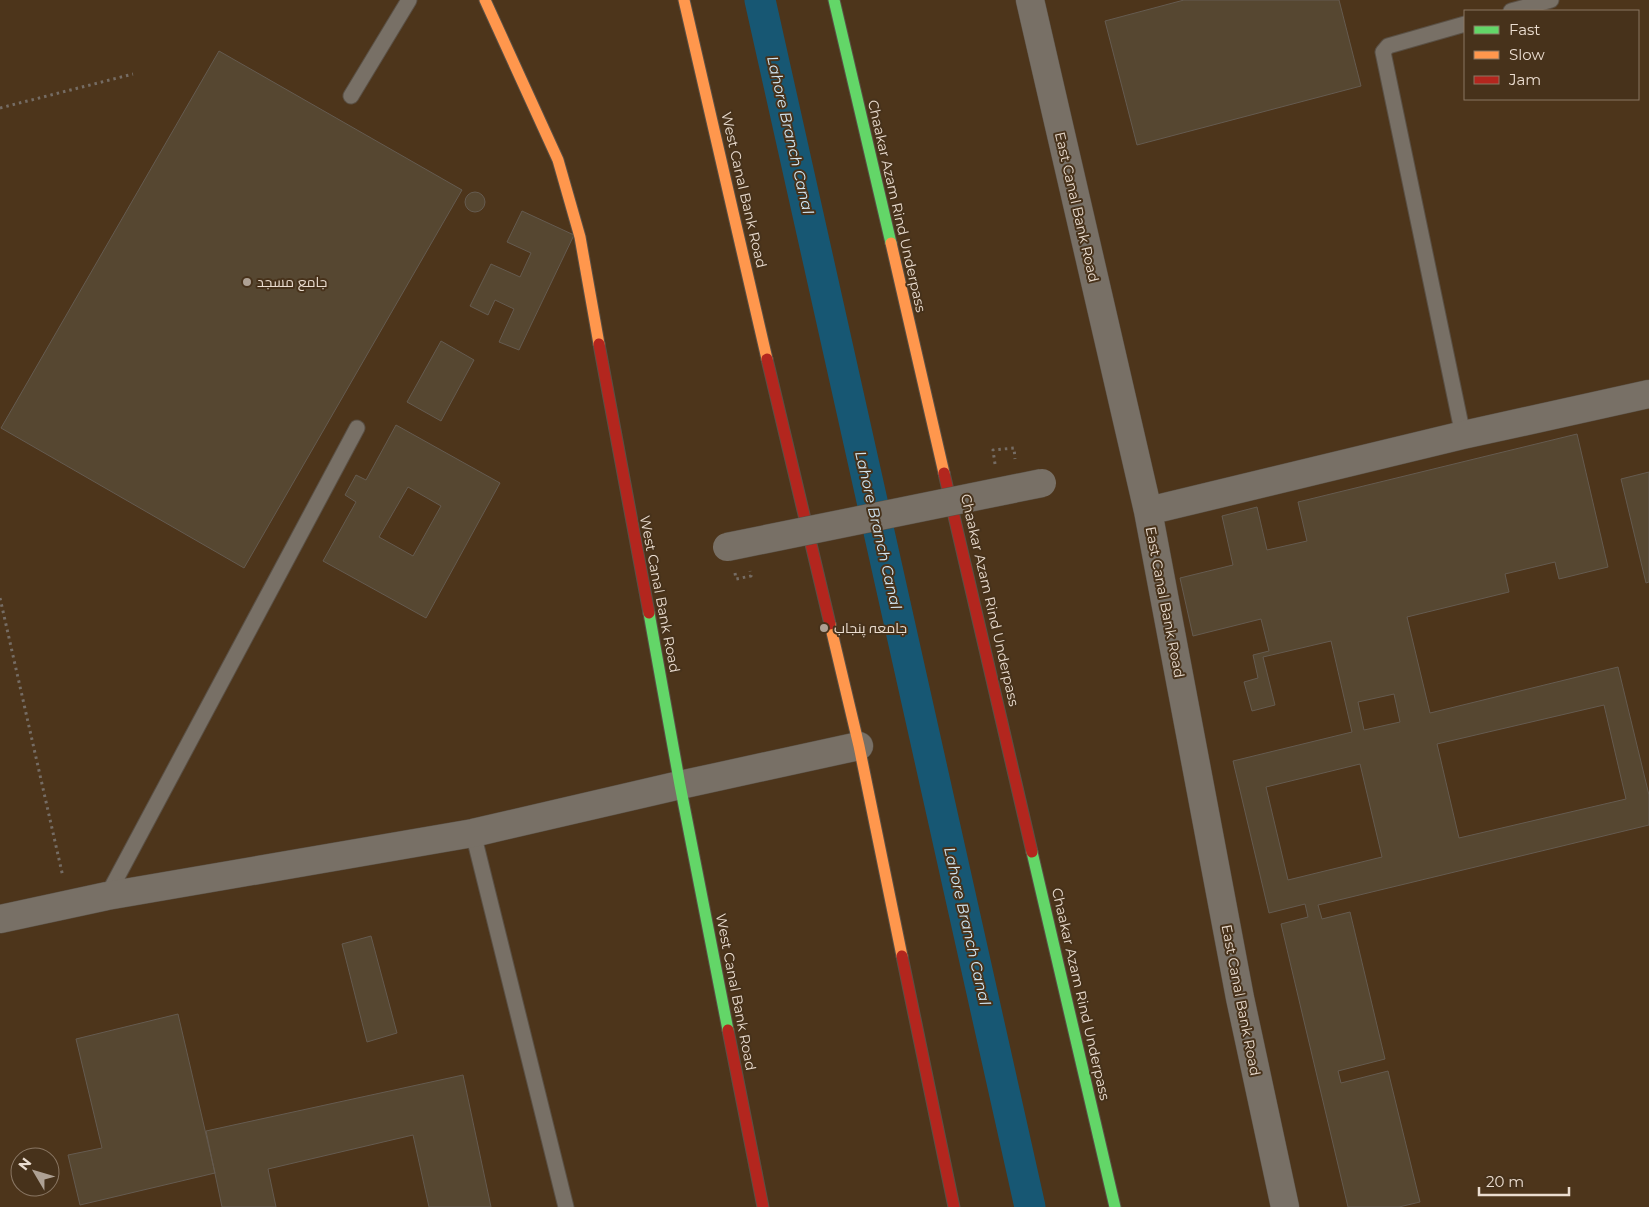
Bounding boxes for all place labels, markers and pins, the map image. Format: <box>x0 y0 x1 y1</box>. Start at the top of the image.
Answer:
place label: جامع مسجد <box>257 273 327 291</box>
marker: جامع مسجد <box>241 276 253 288</box>
place label: جامعہ پنجاب <box>834 619 907 638</box>
marker: جامعہ پنجاب <box>818 622 830 634</box>

